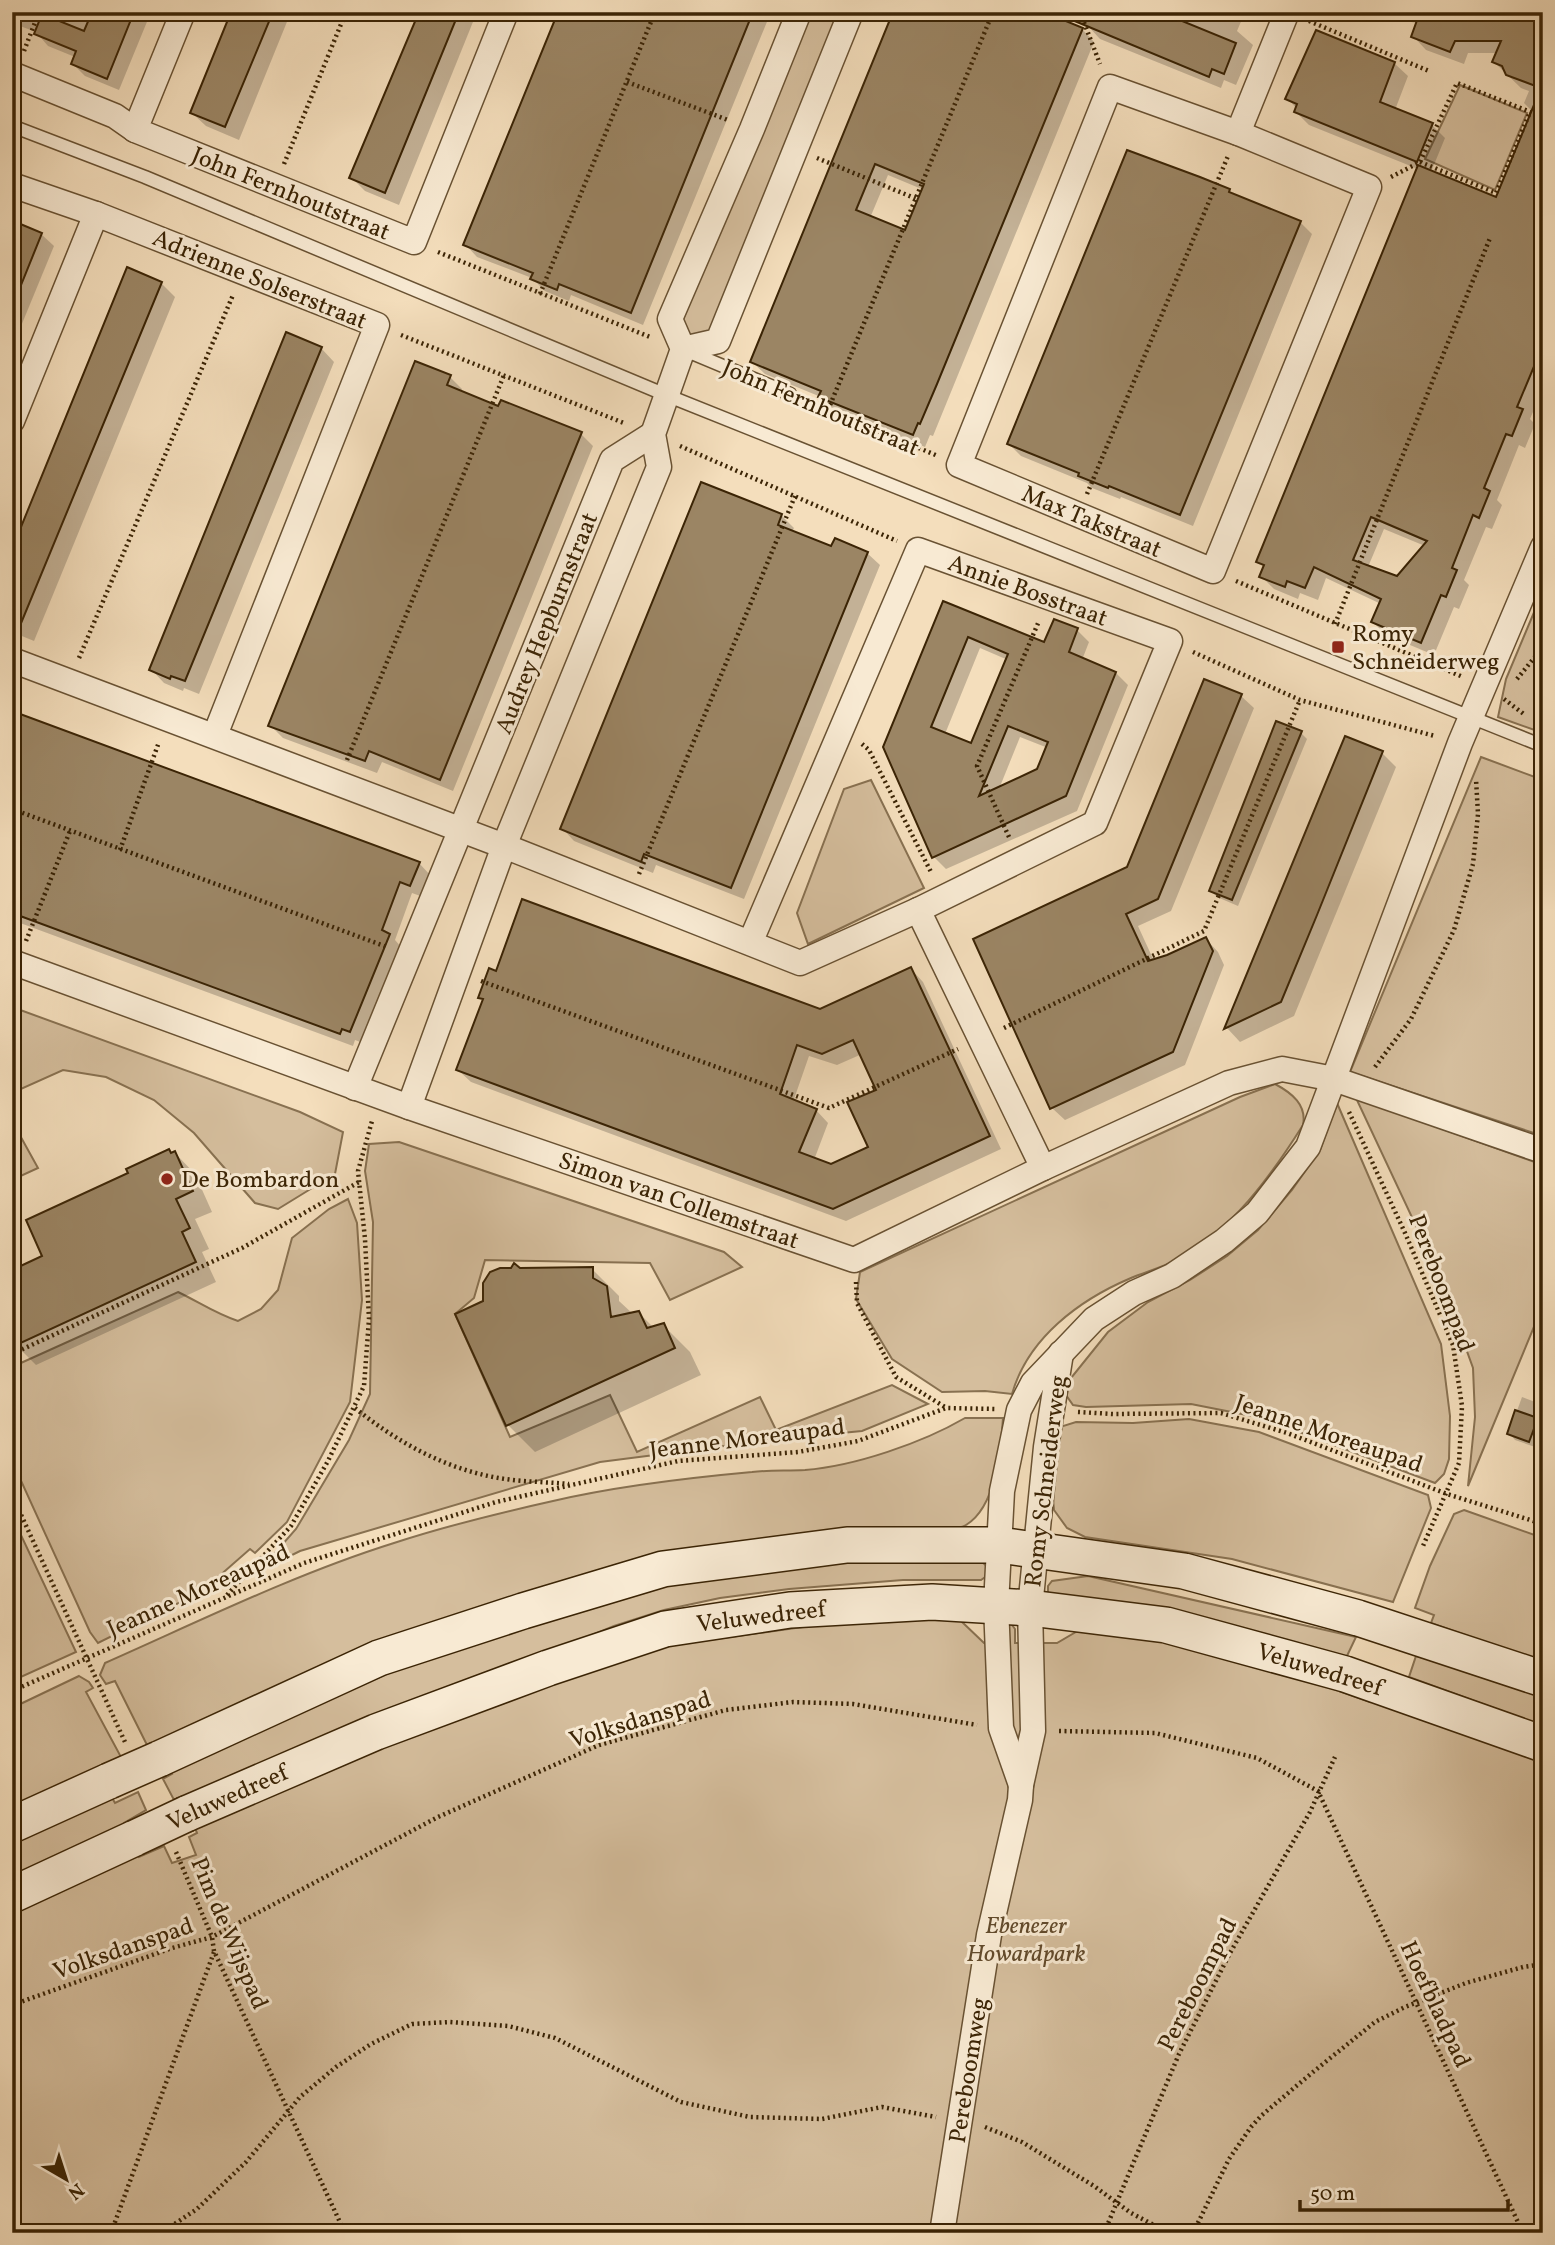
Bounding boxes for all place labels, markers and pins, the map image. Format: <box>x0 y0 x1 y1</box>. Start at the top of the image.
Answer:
place label: Romy Schneiderweg <box>1352 618 1500 680</box>
marker: Romy Schneiderweg <box>1330 639 1346 655</box>
place label: De Bombardon <box>181 1164 339 1198</box>
marker: De Bombardon <box>159 1171 175 1187</box>

